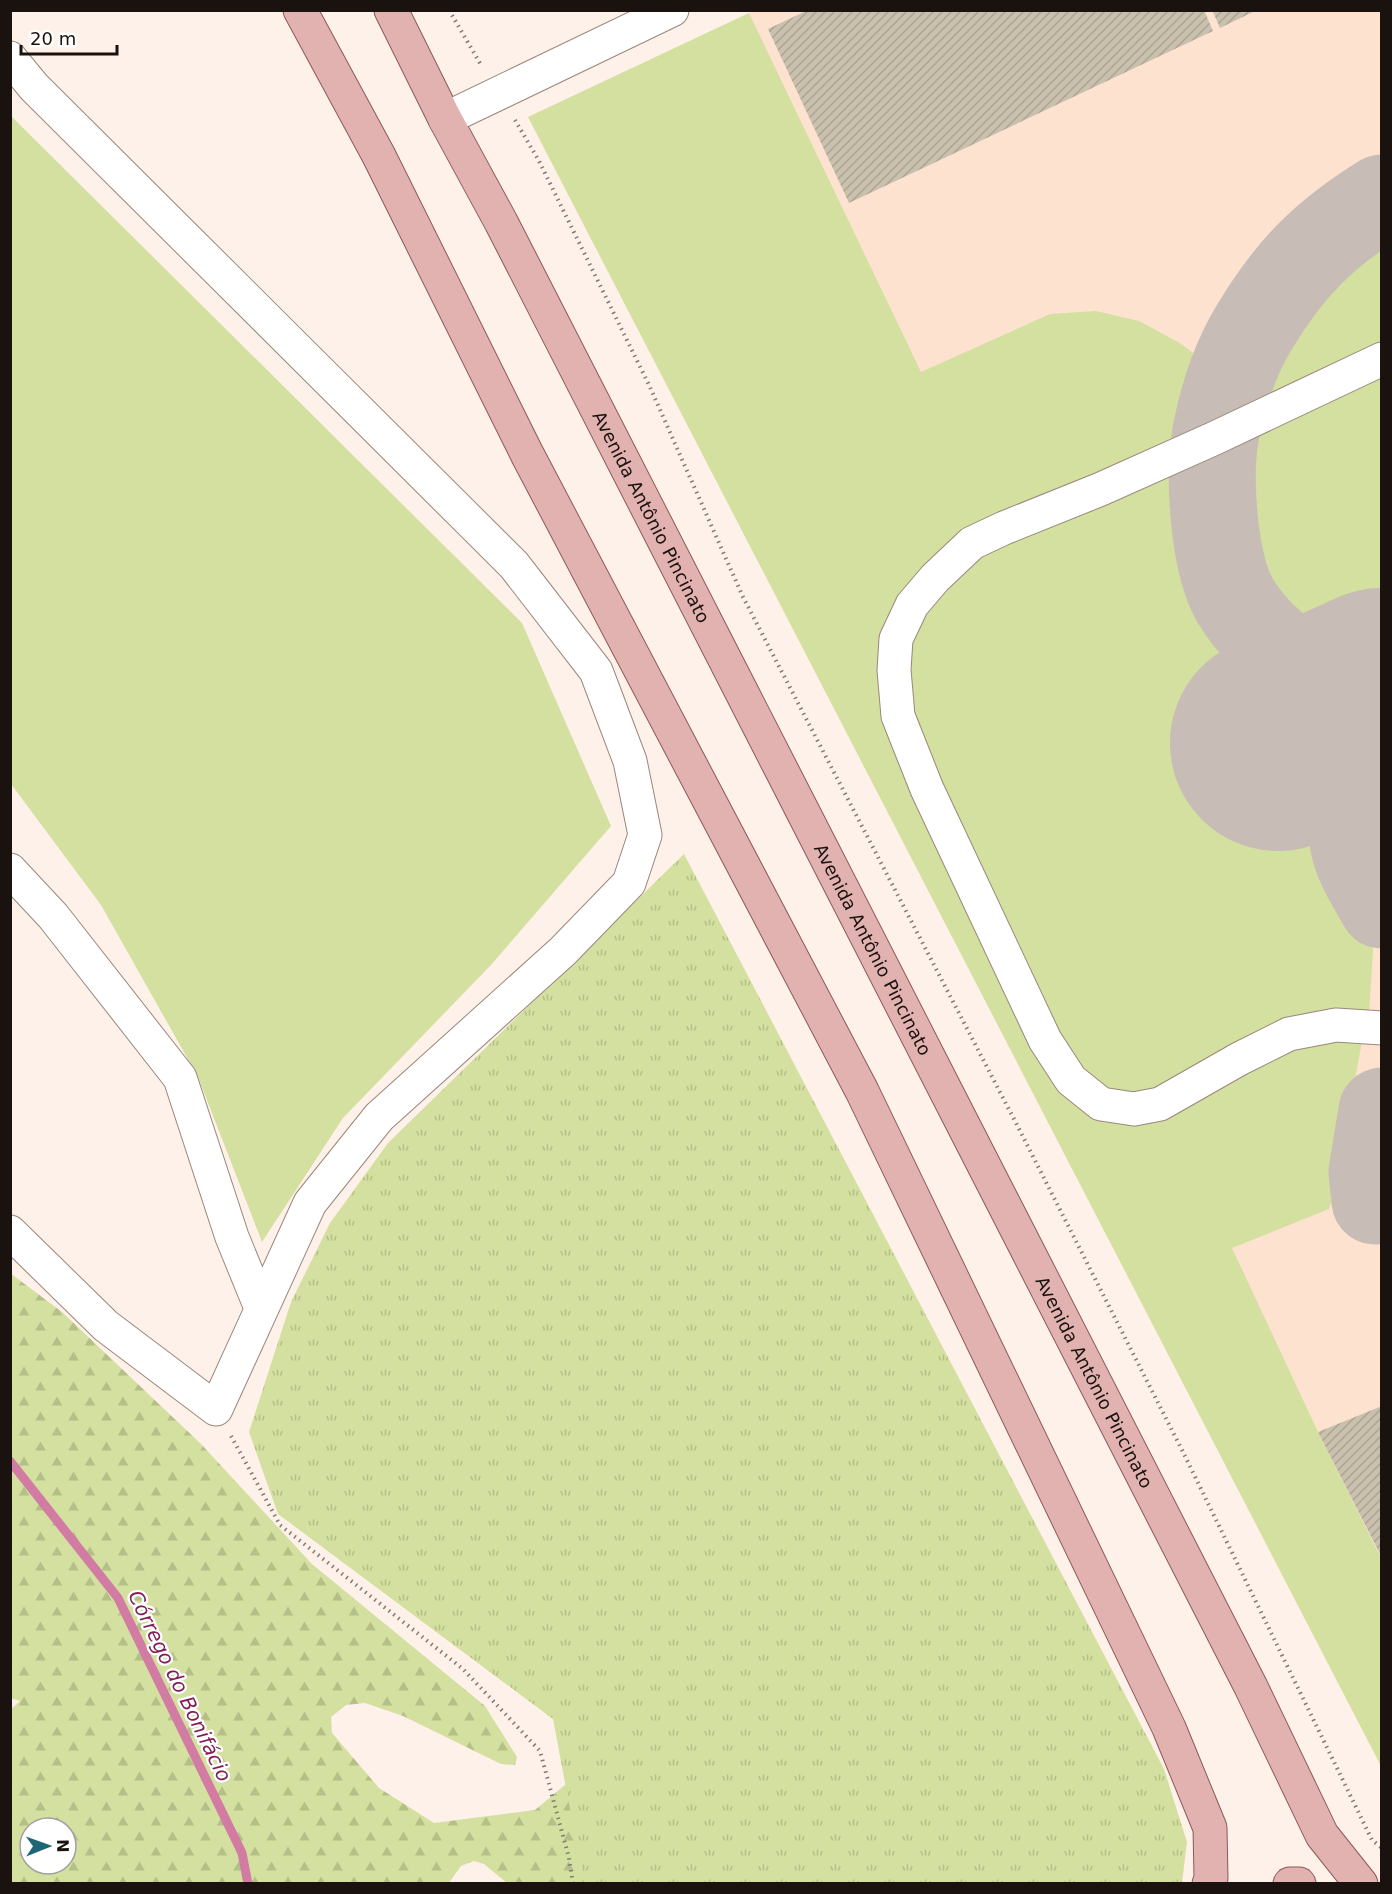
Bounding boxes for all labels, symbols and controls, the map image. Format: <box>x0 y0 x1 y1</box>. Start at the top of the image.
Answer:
scale bar <box>21 18 117 56</box>
text: 20 m <box>30 28 76 49</box>
street label: Avenida Antônio Pincinato <box>589 407 715 626</box>
street label: Avenida Antônio Pincinato <box>810 840 936 1059</box>
street label: Avenida Antônio Pincinato <box>1032 1273 1158 1491</box>
water label: Córrego do Bonifácio <box>123 1586 237 1786</box>
north arrow <box>18 1816 78 1876</box>
text: N <box>53 1839 72 1853</box>

